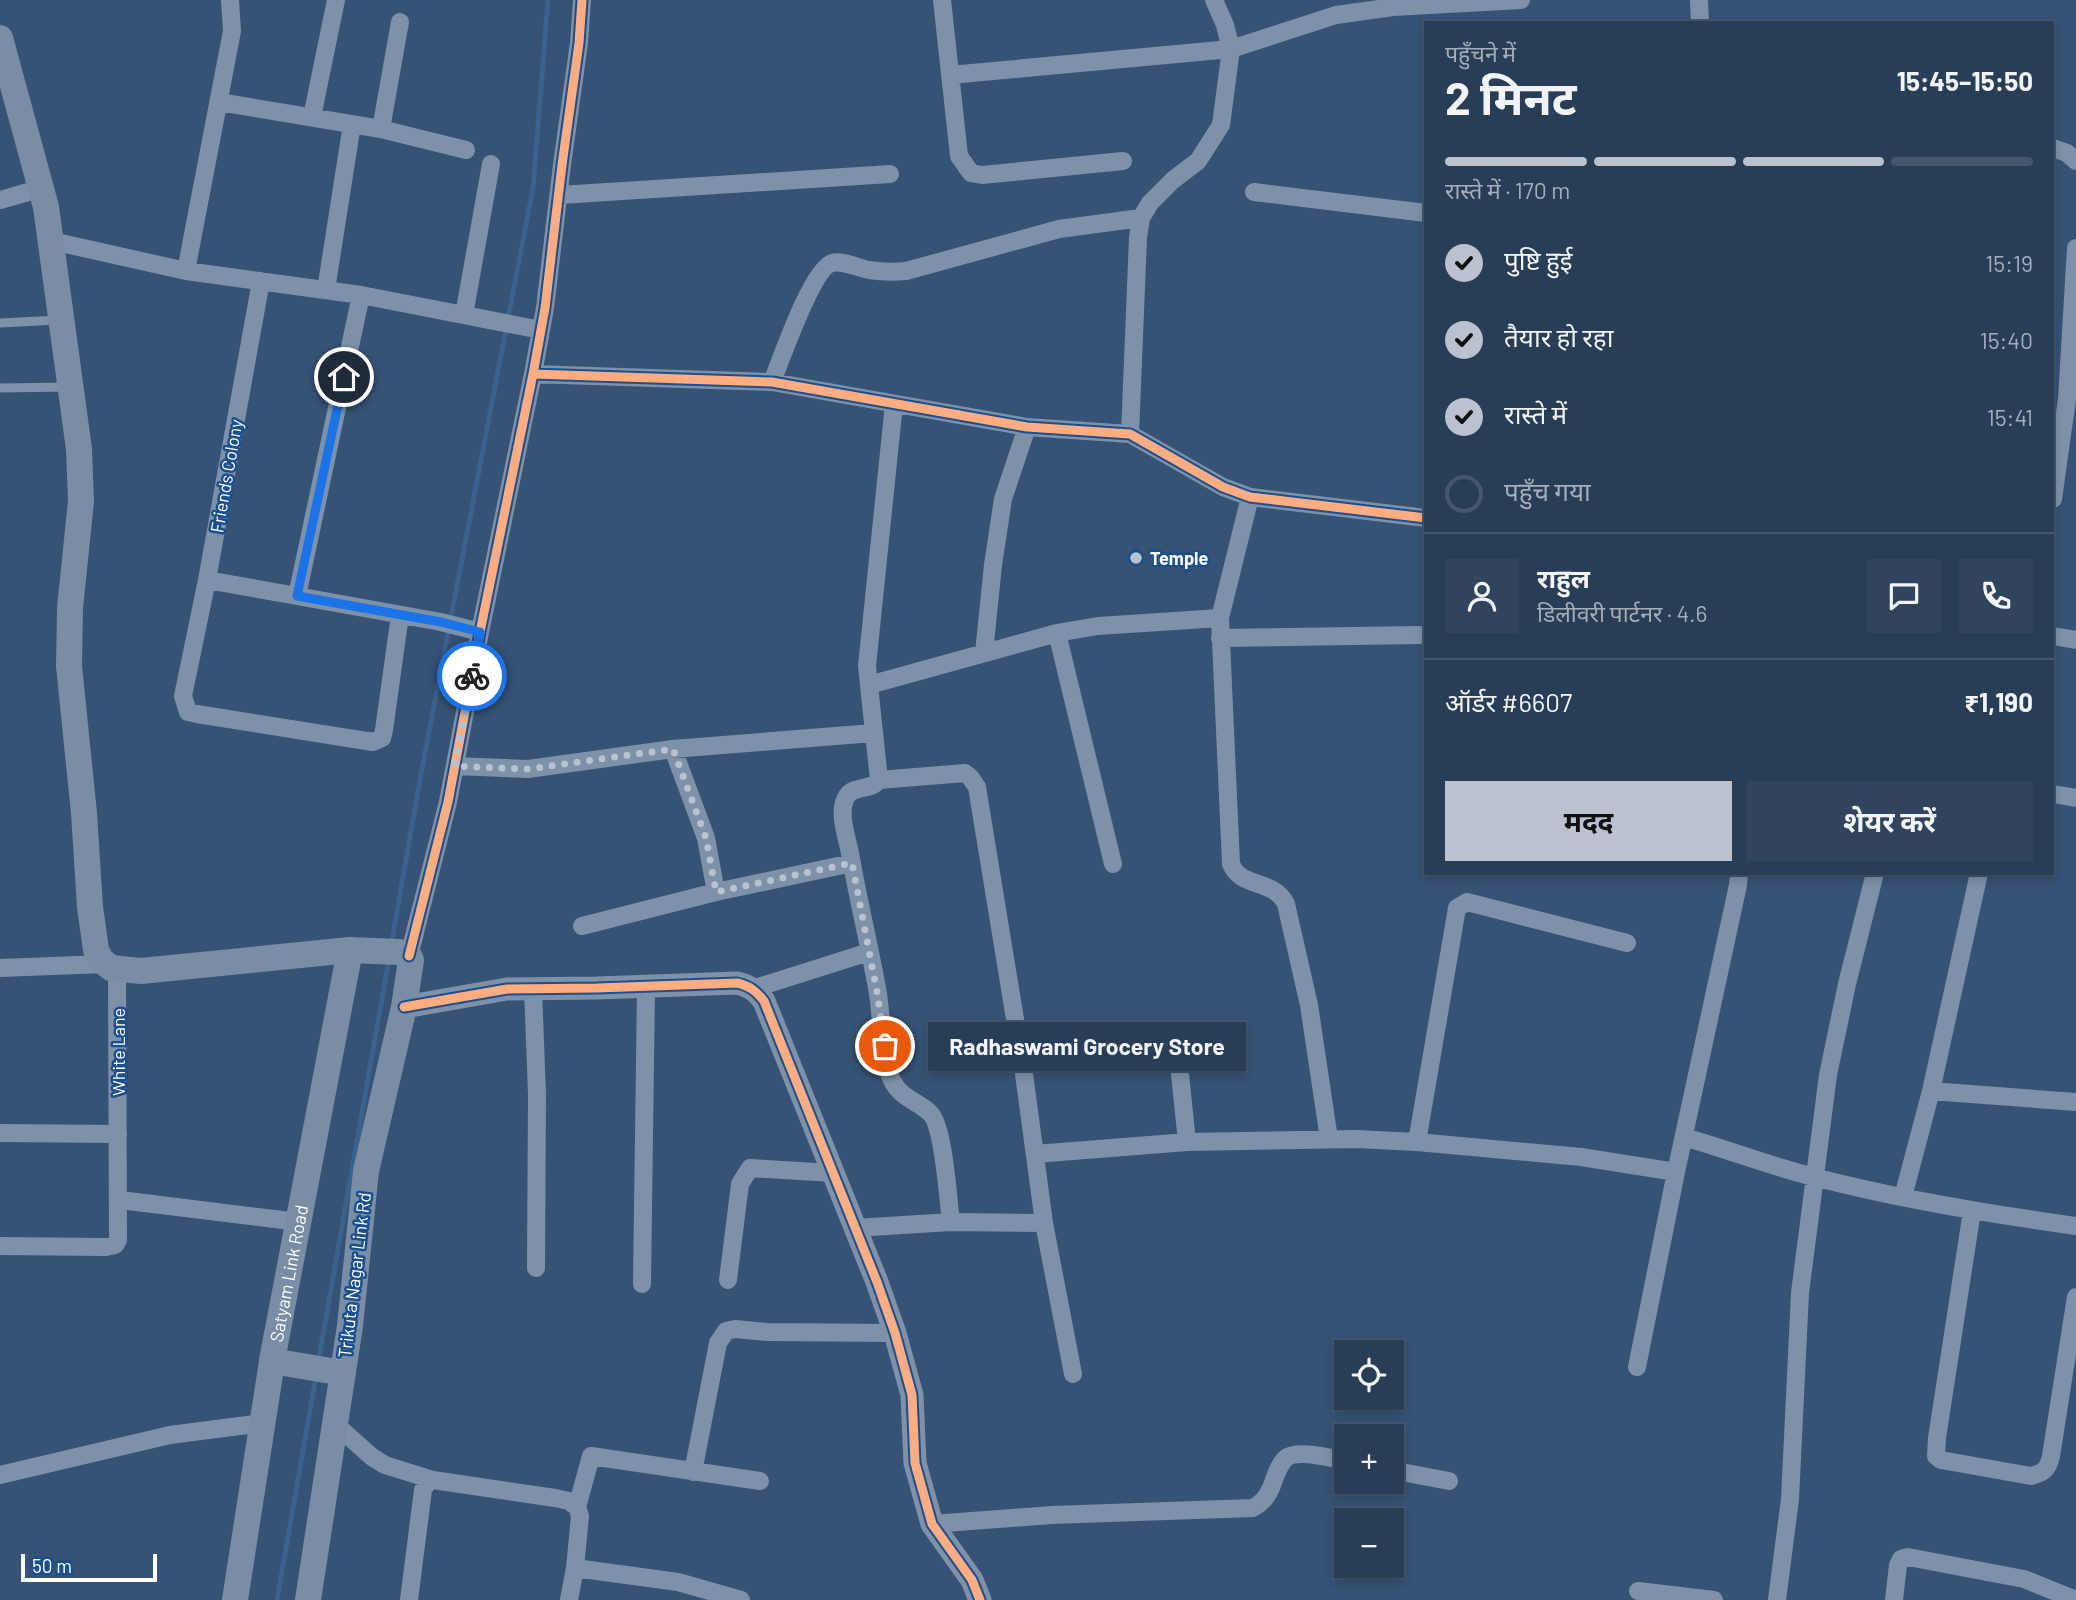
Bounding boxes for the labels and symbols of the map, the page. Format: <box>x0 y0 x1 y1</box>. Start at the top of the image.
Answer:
pin <box>314 347 374 407</box>
street label: Friends Colony <box>205 418 247 534</box>
place label: Temple <box>1150 547 1208 569</box>
marker: Temple <box>1128 550 1144 566</box>
courier <box>437 641 507 711</box>
street label: White Lane <box>107 1008 129 1096</box>
pin <box>855 1016 915 1076</box>
callout: Radhaswami Grocery Store <box>927 1021 1246 1070</box>
street label: Trikuta Nagar Link Rd <box>333 1191 375 1359</box>
street label: Satyam Link Road <box>265 1203 312 1344</box>
scale bar <box>21 1551 158 1583</box>

